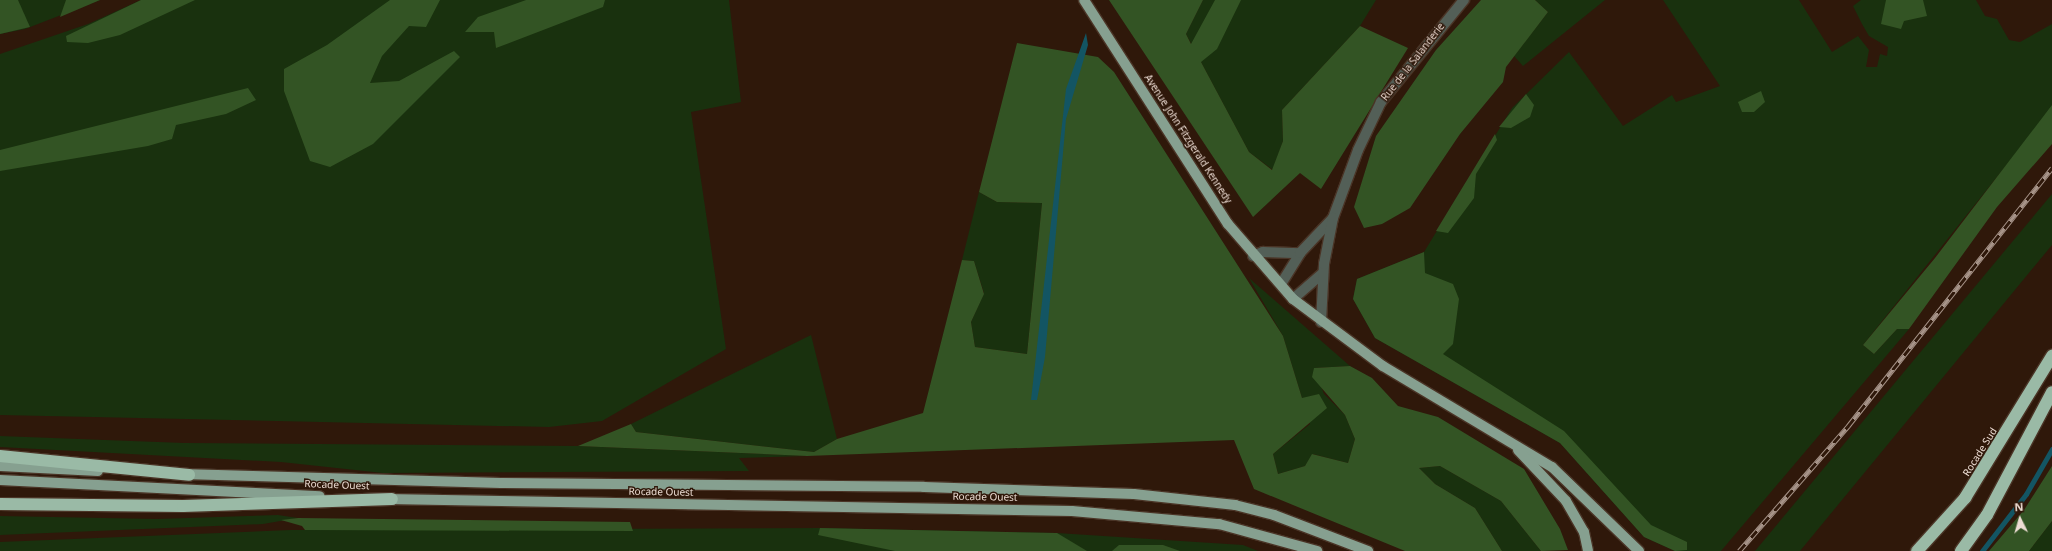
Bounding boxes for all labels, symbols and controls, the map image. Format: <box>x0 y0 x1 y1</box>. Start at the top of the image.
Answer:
street label: Rue de la Salanderie <box>1379 21 1447 103</box>
street label: Avenue John Fitzgerald Kennedy <box>1142 72 1234 206</box>
street label: Rocade Sud <box>1960 426 2000 478</box>
street label: Rocade Ouest <box>304 478 370 492</box>
street label: Rocade Ouest <box>628 485 694 499</box>
street label: Rocade Ouest <box>952 490 1018 504</box>
north arrow <box>2000 499 2040 539</box>
text: N <box>2014 499 2024 514</box>

